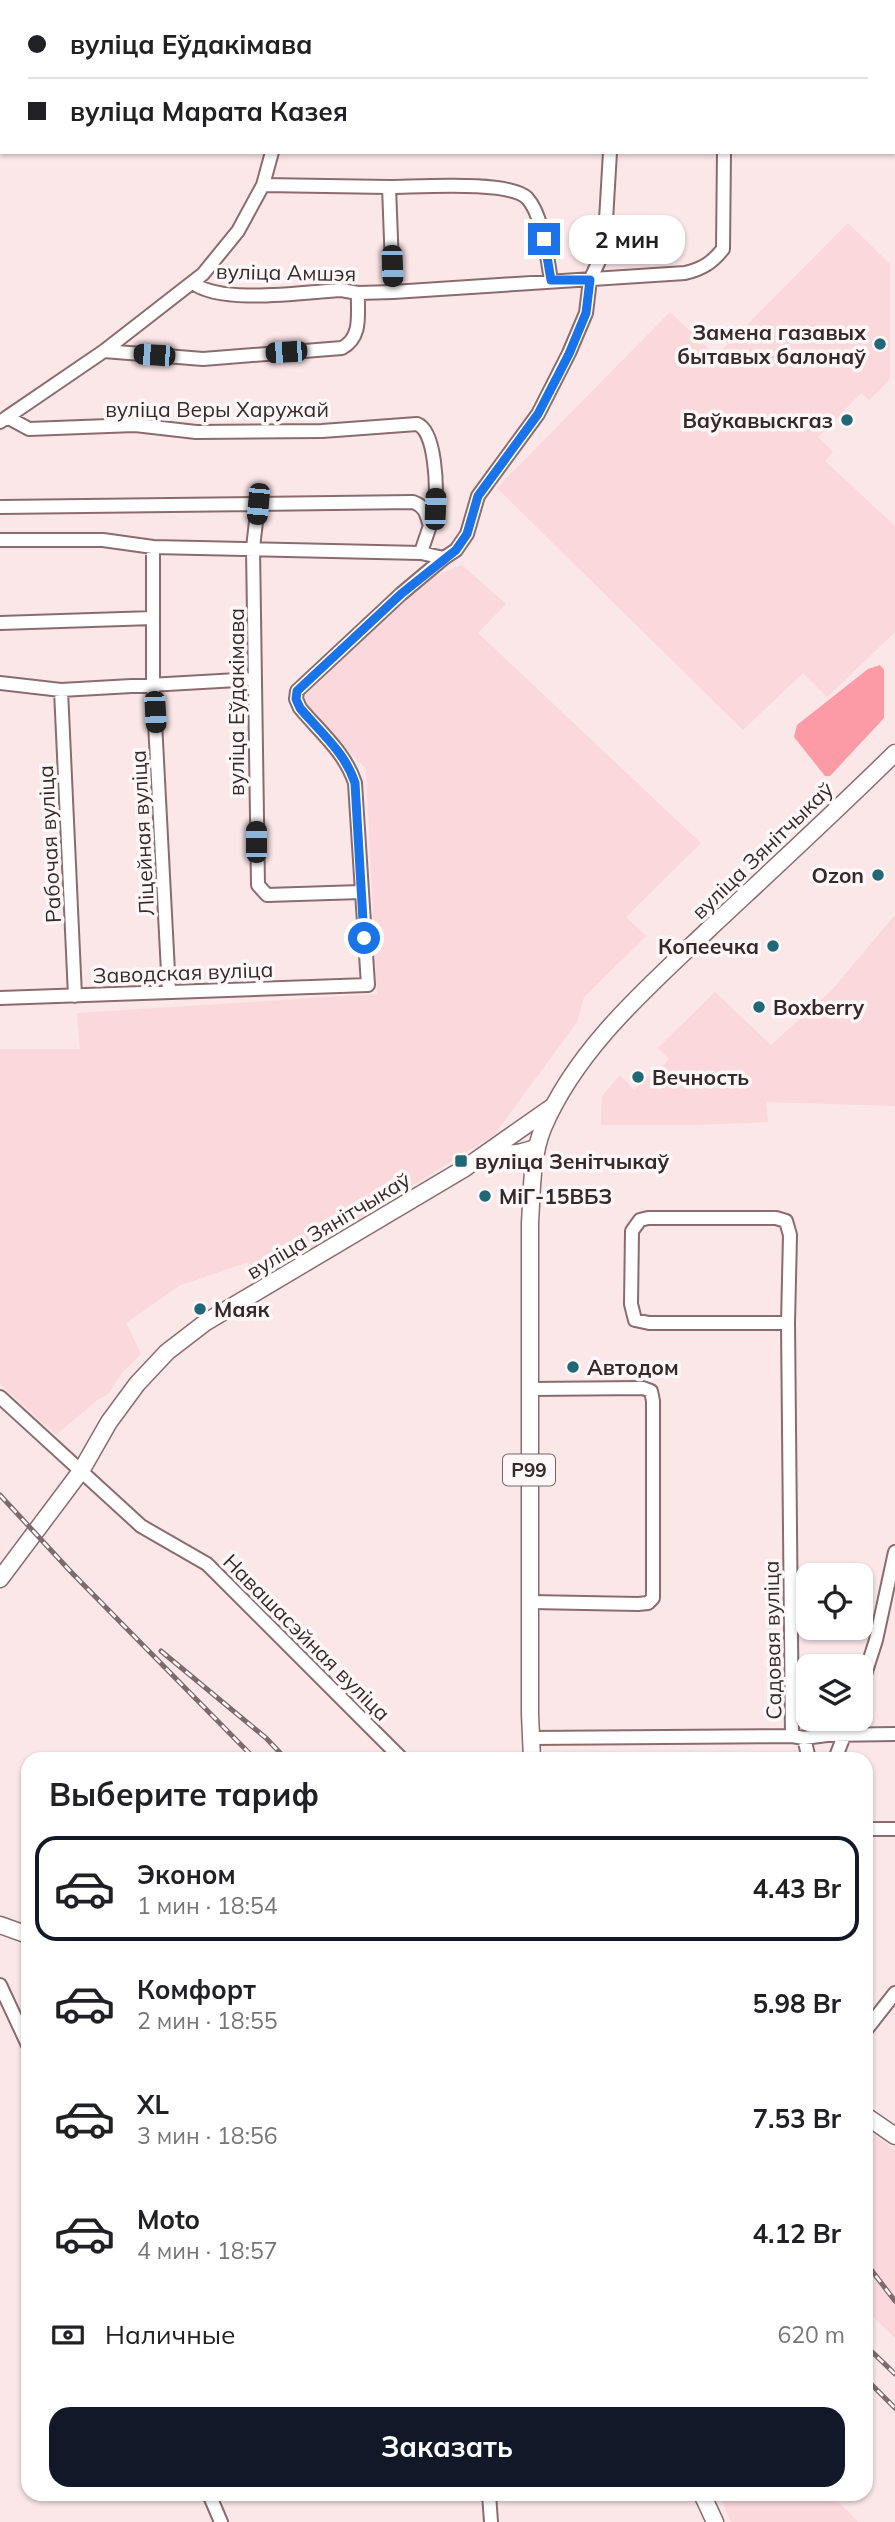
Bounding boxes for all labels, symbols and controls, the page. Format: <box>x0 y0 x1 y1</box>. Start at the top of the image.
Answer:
text: вуліца Еўдакімава <box>70 28 313 61</box>
text: вуліца Марата Казея <box>70 95 348 128</box>
callout: 2 мин <box>568 215 684 264</box>
route end <box>528 223 560 255</box>
text: 2 мин <box>595 225 659 254</box>
car <box>381 245 404 287</box>
street label: вуліца Амшэя <box>216 258 356 286</box>
place label: Замена газавых бытавых балонаў <box>677 319 866 369</box>
marker: Замена газавых бытавых балонаў <box>872 336 888 352</box>
car <box>265 340 308 364</box>
car <box>133 343 176 367</box>
street label: вуліца Веры Харужай <box>105 396 329 422</box>
place label: Ваўкавыскгаз <box>682 407 833 433</box>
marker: Ваўкавыскгаз <box>839 412 855 428</box>
car <box>246 482 271 526</box>
car <box>424 488 447 530</box>
street label: вуліца Еўдакімава <box>223 608 249 796</box>
car <box>144 690 167 734</box>
street label: Ліцейная вуліца <box>125 749 159 917</box>
street label: Рабочая вуліца <box>32 764 66 924</box>
street label: вуліца Зянітчыкаў <box>686 776 838 924</box>
car <box>246 821 267 863</box>
place label: Ozon <box>812 862 864 888</box>
marker: Ozon <box>870 867 886 883</box>
route start <box>348 922 380 954</box>
place label: Копеечка <box>658 933 759 959</box>
marker: Копеечка <box>765 938 781 954</box>
street label: Заводская вуліца <box>92 956 274 988</box>
place label: Boxberry <box>773 994 865 1020</box>
marker: Boxberry <box>751 999 767 1015</box>
place label: Вечность <box>652 1064 749 1090</box>
marker: Вечность <box>630 1069 646 1085</box>
place label: вуліца Зенітчыкаў <box>475 1148 670 1174</box>
marker: вуліца Зенітчыкаў <box>453 1153 469 1169</box>
street label: вуліца Зянітчыкаў <box>241 1166 415 1284</box>
place label: МіГ-15ВБЗ <box>499 1183 612 1209</box>
marker: МіГ-15ВБЗ <box>477 1188 493 1204</box>
place label: Маяк <box>214 1296 271 1322</box>
marker: Маяк <box>192 1301 208 1317</box>
place label: Автодом <box>587 1354 679 1380</box>
marker: Автодом <box>565 1359 581 1375</box>
road number: Р99 <box>503 1454 555 1486</box>
street label: Навашасэйная вуліца <box>218 1548 396 1726</box>
street label: Садовая вуліца <box>758 1560 786 1720</box>
map controls <box>796 1563 873 1731</box>
button: locate <box>796 1563 873 1640</box>
button: layers <box>796 1654 873 1731</box>
text: Выберите тариф <box>49 1774 319 1814</box>
icon: car <box>53 1857 116 1920</box>
text: Эконом <box>137 1858 236 1891</box>
text: 4.43 Br <box>752 1872 841 1905</box>
text: 1 мин · 18:54 <box>137 1891 277 1920</box>
icon: car <box>53 1972 116 2035</box>
text: Комфорт <box>137 1973 256 2006</box>
text: 5.98 Br <box>752 1987 841 2020</box>
text: 2 мин · 18:55 <box>137 2006 277 2035</box>
icon: car <box>53 2087 116 2150</box>
text: XL <box>137 2088 169 2121</box>
text: 7.53 Br <box>752 2102 841 2135</box>
text: 3 мин · 18:56 <box>137 2121 277 2150</box>
icon: car <box>53 2202 116 2265</box>
text: Moto <box>137 2203 200 2236</box>
text: 4.12 Br <box>752 2217 841 2250</box>
text: 4 мин · 18:57 <box>137 2236 277 2265</box>
icon: cash <box>49 2316 87 2354</box>
text: Наличные <box>105 2318 235 2351</box>
text: 620 m <box>777 2320 845 2349</box>
button: Заказать <box>49 2407 845 2487</box>

